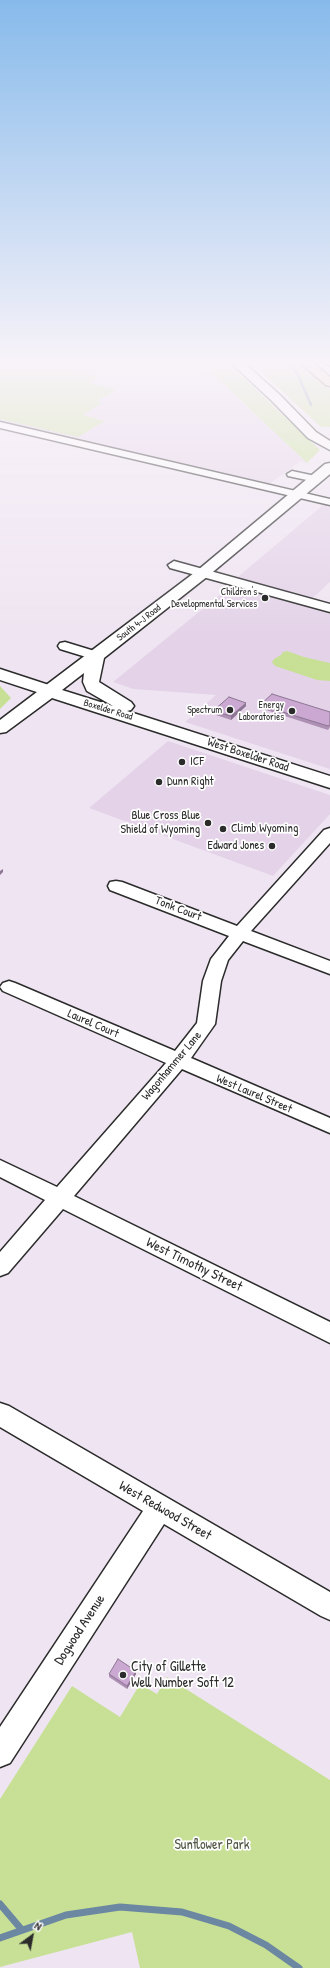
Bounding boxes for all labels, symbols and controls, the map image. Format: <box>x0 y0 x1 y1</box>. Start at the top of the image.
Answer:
place label: Children's Developmental Services <box>171 586 257 610</box>
marker: Children's Developmental Services <box>260 593 270 603</box>
street label: South 4-J Road <box>115 602 163 644</box>
street label: Boxelder Road <box>82 697 134 723</box>
place label: Energy Laboratories <box>239 699 284 722</box>
place label: Spectrum <box>187 704 222 716</box>
marker: Spectrum <box>225 705 235 715</box>
marker: Energy Laboratories <box>287 706 297 716</box>
street label: West Boxelder Road <box>206 735 290 775</box>
place label: ICF <box>190 755 204 769</box>
marker: ICF <box>177 757 187 767</box>
place label: Dunn Right <box>167 775 214 789</box>
marker: Dunn Right <box>154 777 164 787</box>
place label: Blue Cross Blue Shield of Wyoming <box>121 809 200 837</box>
marker: Blue Cross Blue Shield of Wyoming <box>203 818 213 828</box>
place label: Climb Wyoming <box>231 822 298 836</box>
marker: Climb Wyoming <box>218 824 228 834</box>
place label: Edward Jones <box>208 839 264 853</box>
marker: Edward Jones <box>267 841 277 851</box>
street label: Tonk Court <box>153 894 203 924</box>
street label: Laurel Court <box>65 1007 121 1041</box>
street label: Wagonhammer Lane <box>139 1029 205 1103</box>
street label: West Laurel Street <box>214 1072 294 1116</box>
street label: West Timothy Street <box>143 1234 245 1296</box>
street label: West Redwood Street <box>116 1478 214 1544</box>
street label: Dogwood Avenue <box>51 1592 109 1668</box>
place label: City of Gillette Well Number Soft 12 <box>131 1659 234 1692</box>
marker: City of Gillette Well Number Soft 12 <box>118 1670 128 1680</box>
park label: Sunflower Park <box>174 1837 250 1853</box>
north arrow <box>12 1916 52 1956</box>
text: N <box>32 1918 45 1933</box>

